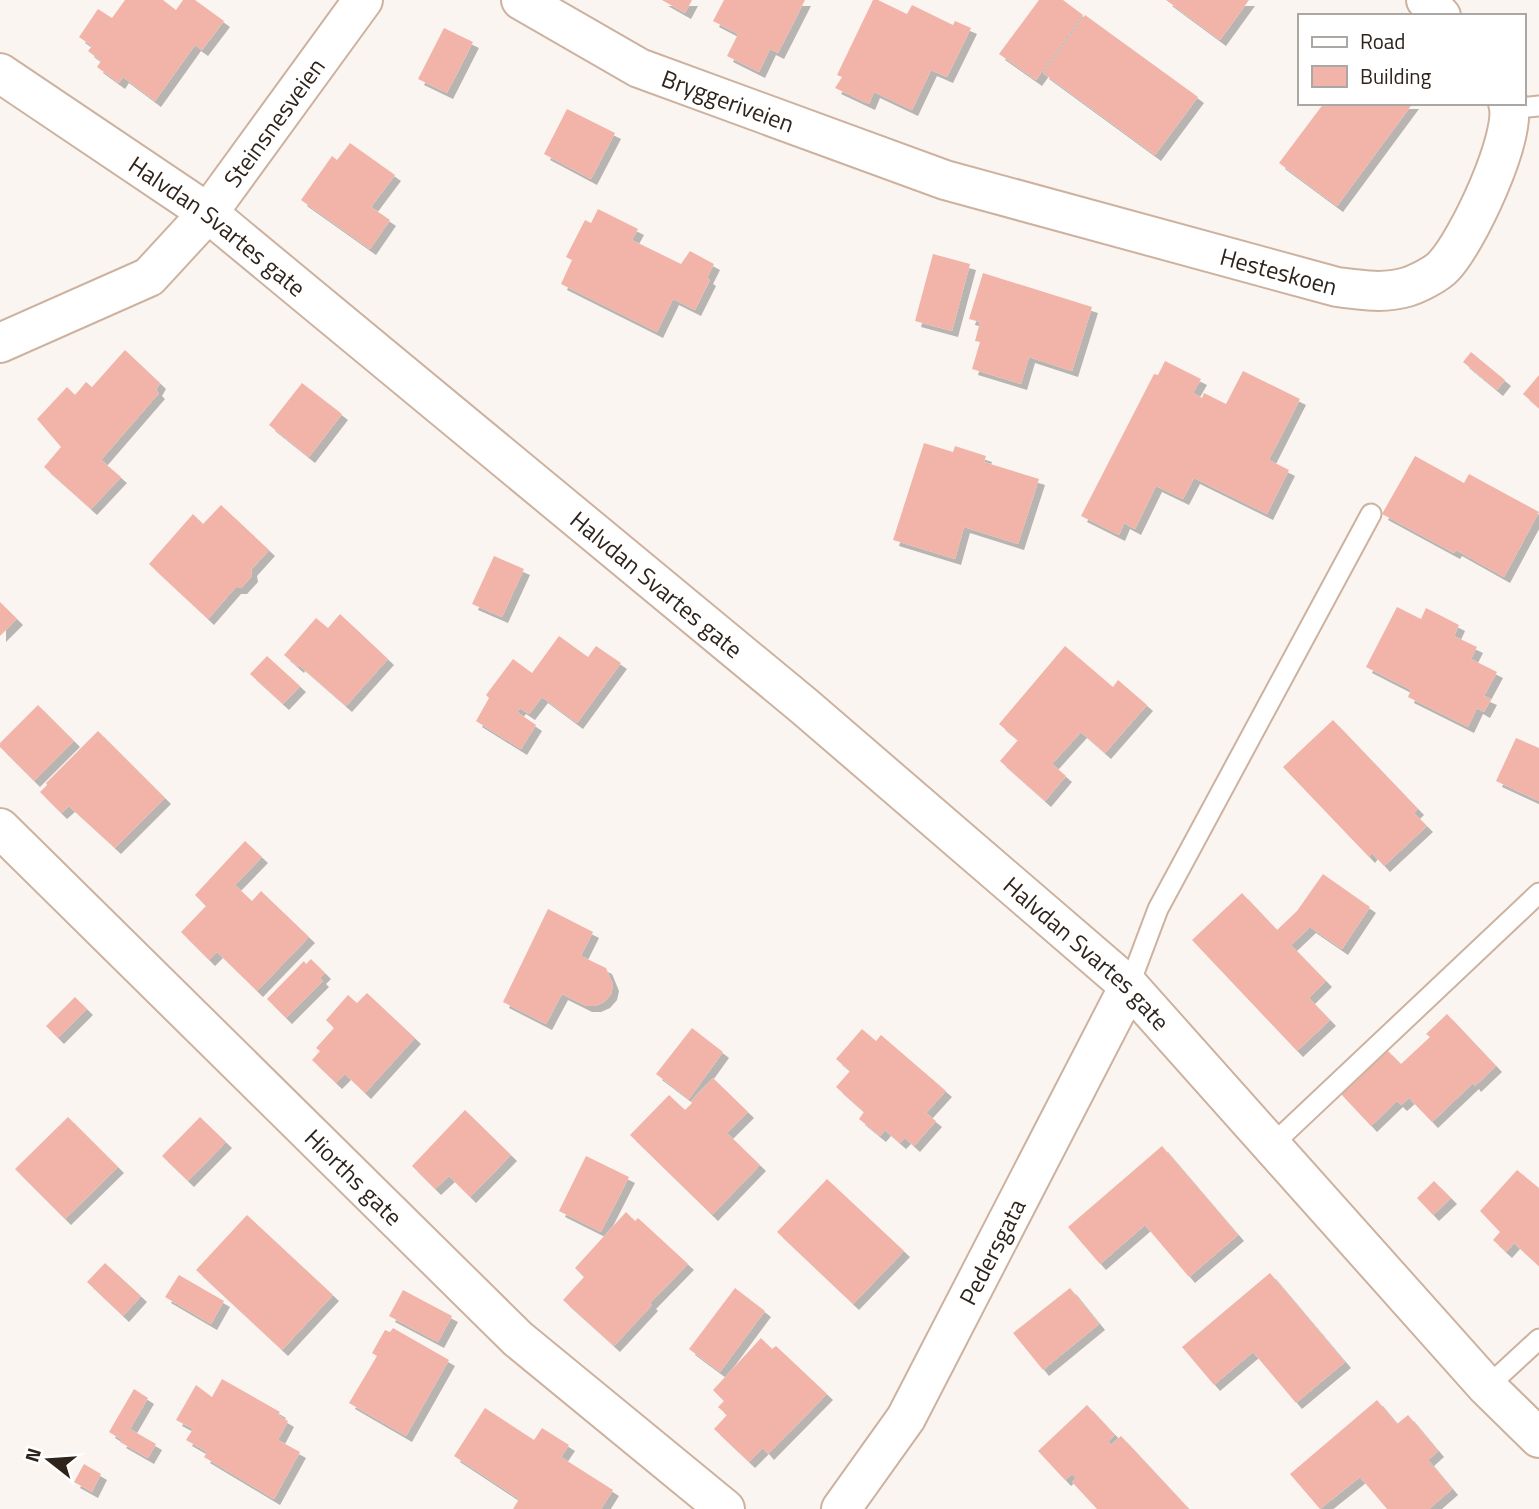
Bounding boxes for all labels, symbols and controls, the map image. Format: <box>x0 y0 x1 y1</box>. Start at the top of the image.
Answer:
legend <box>1298 14 1525 105</box>
text: Road <box>1360 25 1405 57</box>
street label: Steinsnesveien <box>214 50 333 195</box>
street label: Bryggeriveien <box>657 60 799 141</box>
text: Building <box>1360 60 1432 92</box>
street label: Halvdan Svartes gate <box>122 147 314 305</box>
street label: Hesteskoen <box>1216 238 1341 304</box>
street label: Halvdan Svartes gate <box>563 502 751 666</box>
street label: Halvdan Svartes gate <box>996 868 1178 1038</box>
street label: Hiorths gate <box>297 1120 411 1234</box>
street label: Pedersgata <box>949 1192 1034 1311</box>
north arrow <box>14 1425 84 1495</box>
text: N <box>16 1444 48 1465</box>

